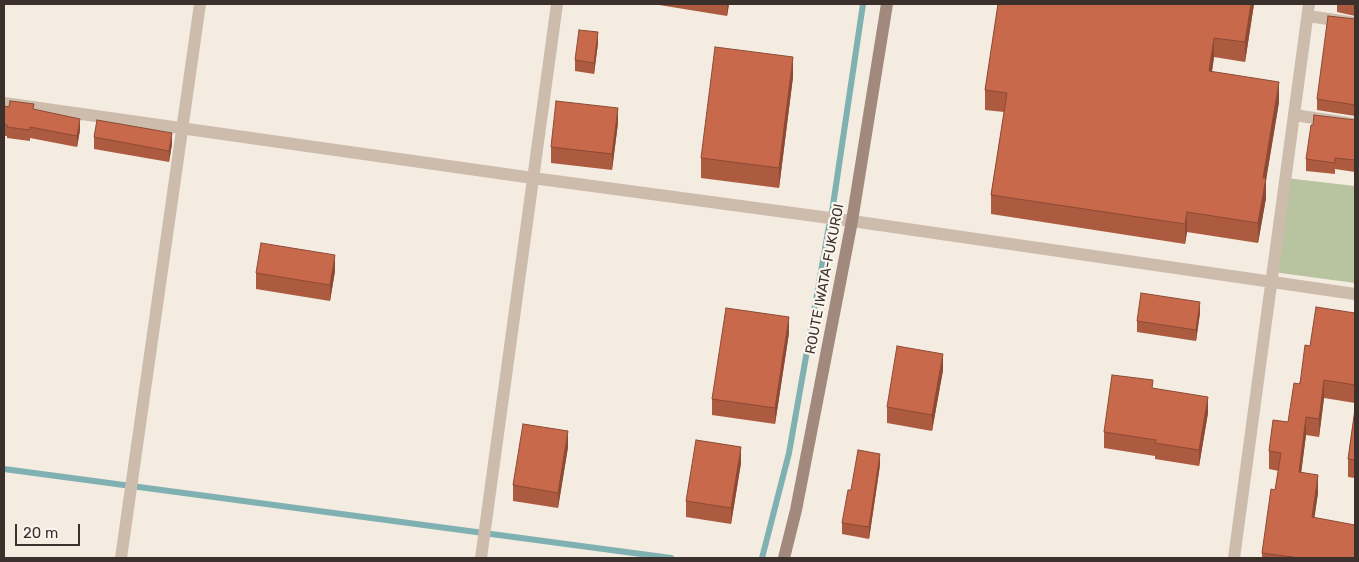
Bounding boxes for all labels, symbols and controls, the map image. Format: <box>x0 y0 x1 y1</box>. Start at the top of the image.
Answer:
street label: ROUTE IWATA-FUKUROI <box>802 202 848 356</box>
scale bar <box>18 514 82 546</box>
text: 20 m <box>23 524 58 542</box>

